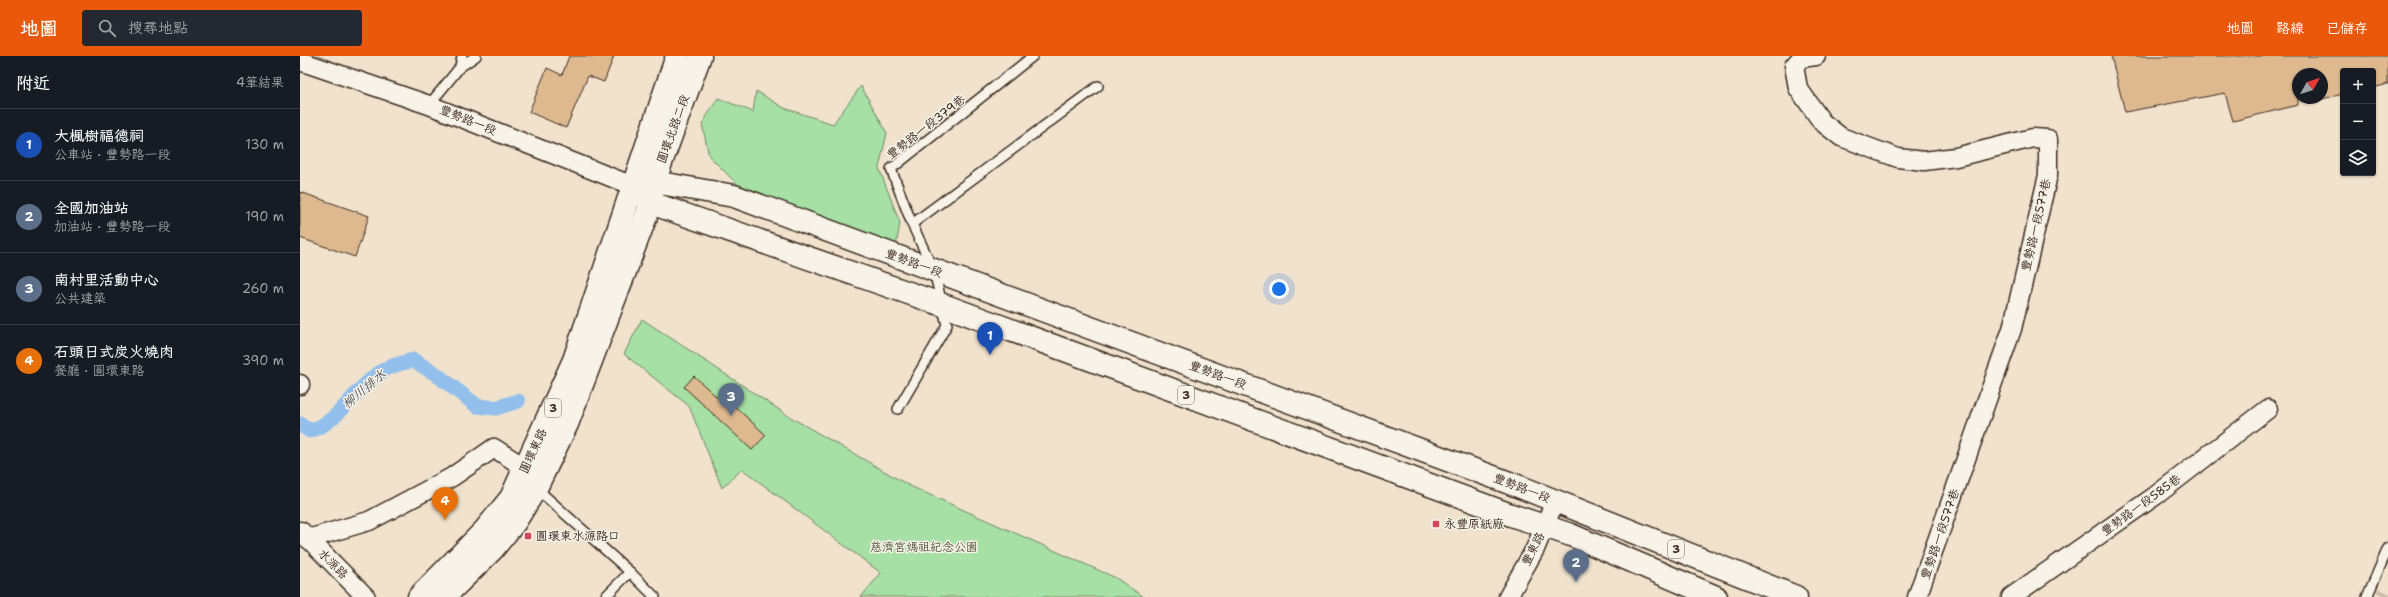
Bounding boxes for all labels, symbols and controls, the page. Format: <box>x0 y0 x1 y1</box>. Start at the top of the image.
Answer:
search box <box>82 10 362 46</box>
text: 地圖 <box>20 16 58 41</box>
icon: search <box>96 17 118 39</box>
text: 搜尋地點 <box>128 18 188 38</box>
text: 地圖 <box>2226 19 2254 37</box>
text: 路線 <box>2276 19 2304 37</box>
text: 已儲存 <box>2326 19 2368 37</box>
north arrow <box>2292 68 2328 104</box>
map controls <box>2340 68 2376 176</box>
button: + <box>2340 68 2376 104</box>
text: 附近 <box>16 72 50 94</box>
text: 4筆結果 <box>236 74 284 91</box>
street label: 豐勢路一段379巷 <box>883 91 969 163</box>
street label: 圓環北路二段 <box>653 92 693 166</box>
street label: 豐勢路一段 <box>437 101 499 139</box>
button: − <box>2340 104 2376 140</box>
text: 大楓樹福德祠 <box>54 126 144 146</box>
text: 1 <box>26 136 32 153</box>
text: 130 m <box>246 136 284 153</box>
button: layers <box>2340 140 2376 176</box>
text: 公車站 · 豐勢路一段 <box>54 146 171 163</box>
street label: 豐勢路一段577巷 <box>2018 177 2054 273</box>
text: 全國加油站 <box>54 198 129 218</box>
text: 2 <box>24 208 34 225</box>
text: 190 m <box>245 208 284 225</box>
text: 加油站 · 豐勢路一段 <box>54 218 171 235</box>
street label: 豐勢路一段 <box>883 245 945 281</box>
text: 南村里活動中心 <box>54 270 159 290</box>
your location <box>1269 279 1289 299</box>
text: 3 <box>24 280 34 297</box>
text: 260 m <box>242 280 284 297</box>
text: 公共建築 <box>54 290 106 307</box>
pin: 1 <box>977 322 1003 355</box>
text: 石頭日式炭火燒肉 <box>54 342 174 362</box>
text: 4 <box>24 352 34 369</box>
text: 390 m <box>242 352 284 369</box>
street label: 豐勢路一段 <box>1187 357 1249 393</box>
text: 餐廳 · 圓環東路 <box>54 362 145 379</box>
water label: 柳川排水 <box>339 365 390 412</box>
pin: 3 <box>718 383 744 416</box>
road number: 3 <box>1178 386 1194 404</box>
road number: 3 <box>545 399 561 417</box>
street label: 圓環東路 <box>516 426 550 476</box>
street label: 豐勢路一段 <box>1491 470 1553 506</box>
street label: 豐勢路一段585巷 <box>2098 471 2184 539</box>
pin: 4 <box>432 487 458 520</box>
street label: 豐勢路一段577巷 <box>1917 487 1963 581</box>
place label: 永豐原紙廠 <box>1444 516 1504 532</box>
marker: 永豐原紙廠 <box>1431 519 1441 529</box>
place label: 圓環東水源路口 <box>536 528 620 544</box>
street label: 豐東路 <box>1518 529 1548 569</box>
marker: 圓環東水源路口 <box>523 531 533 541</box>
park label: 慈濟宮媽祖紀念公園 <box>870 539 978 555</box>
road number: 3 <box>1668 540 1684 558</box>
street label: 水源路 <box>315 546 351 582</box>
pin: 2 <box>1563 549 1589 582</box>

